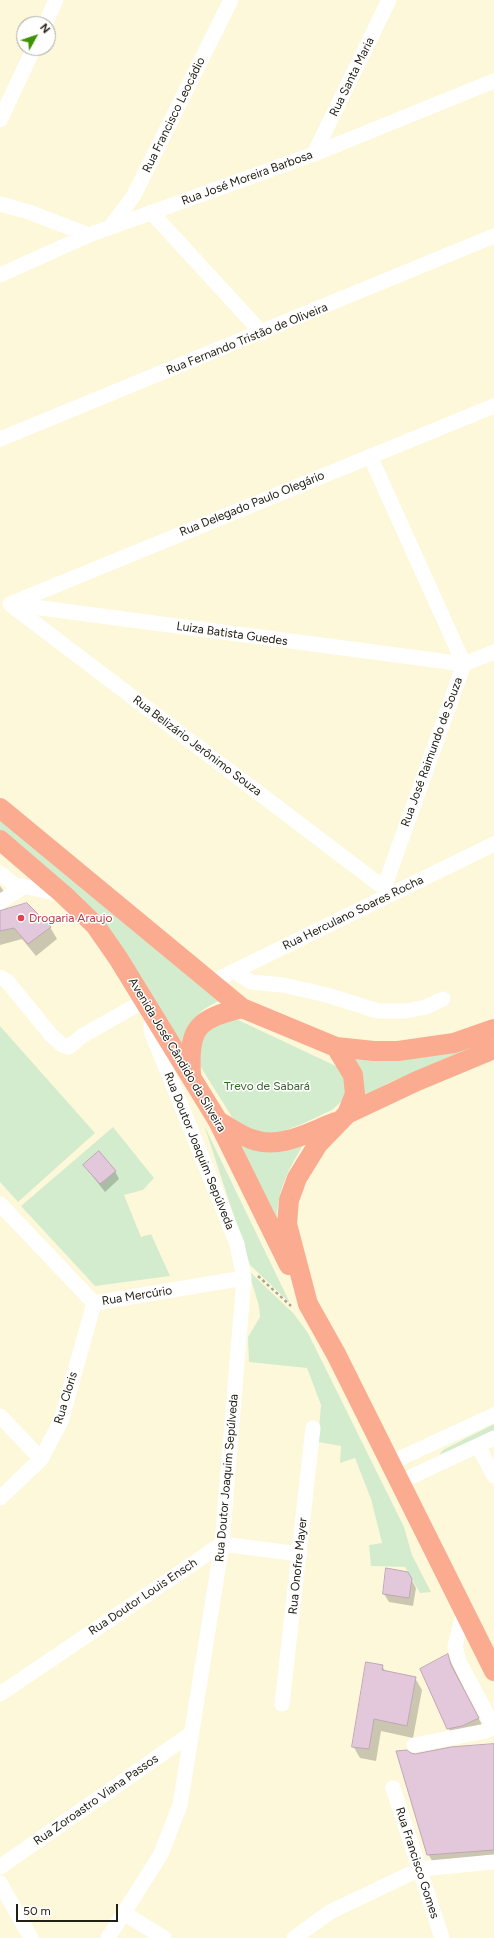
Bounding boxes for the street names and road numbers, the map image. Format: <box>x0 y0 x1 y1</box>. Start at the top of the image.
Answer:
street label: Rua Santa Maria <box>327 35 377 119</box>
street label: Rua Francisco Leocádio <box>140 55 208 175</box>
street label: Rua José Moreira Barbosa <box>180 148 314 208</box>
street label: Rua Fernando Tristão de Oliveira <box>164 300 330 378</box>
street label: Rua Delegado Paulo Olegário <box>177 468 327 540</box>
street label: Luiza Batista Guedes <box>175 619 289 649</box>
street label: Rua José Raimundo de Souza <box>398 675 466 829</box>
street label: Rua Belizário Jerônimo Souza <box>130 693 264 799</box>
street label: Rua Herculano Soares Rocha <box>280 873 426 953</box>
street label: Avenida José Cândido da Silveira <box>125 975 229 1135</box>
street label: Rua Doutor Joaquim Sepúlveda <box>161 1070 237 1232</box>
street label: Rua Mercúrio <box>101 1283 173 1309</box>
street label: Rua Cloris <box>51 1370 81 1426</box>
street label: Rua Doutor Joaquim Sepúlveda <box>212 1393 242 1563</box>
street label: Rua Onofre Mayer <box>286 1517 310 1615</box>
street label: Rua Doutor Louis Ensch <box>86 1555 200 1639</box>
street label: Rua Zoroastro Viana Passos <box>31 1751 161 1849</box>
street label: Rua Francisco Gomes <box>392 1805 442 1921</box>

